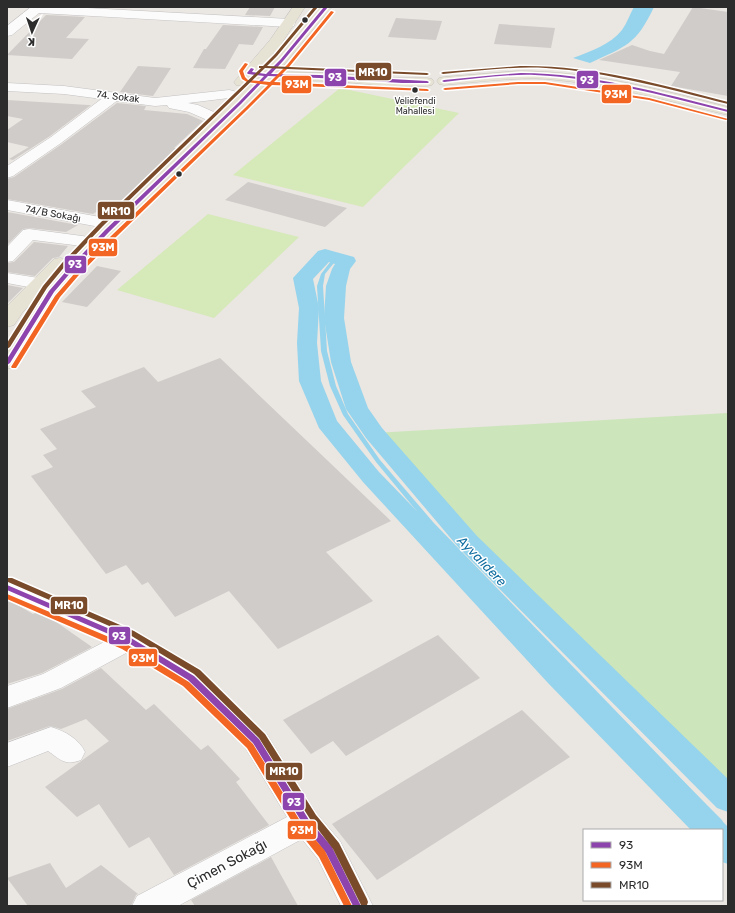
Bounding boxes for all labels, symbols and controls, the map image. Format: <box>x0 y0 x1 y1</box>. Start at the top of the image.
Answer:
north arrow <box>12 12 52 52</box>
unlabelled marker <box>300 15 310 25</box>
text: K <box>27 35 35 48</box>
line badge: MR10 <box>355 62 392 81</box>
text: MR10 <box>358 66 388 79</box>
line badge: 93 <box>324 68 347 87</box>
line badge: 93 <box>576 70 599 89</box>
text: 93 <box>328 71 342 84</box>
text: 93 <box>580 74 594 87</box>
line badge: 93M <box>281 75 312 94</box>
text: 93M <box>285 78 309 91</box>
line badge: 93M <box>601 84 632 104</box>
marker: Veliefendi Mahallesi <box>410 85 420 95</box>
street label: 74. Sokak <box>96 88 141 106</box>
text: 93M <box>604 88 628 101</box>
place label: Veliefendi Mahallesi <box>394 96 436 116</box>
unlabelled marker <box>174 169 184 179</box>
line badge: MR10 <box>97 201 135 220</box>
street label: 74/B Sokağı <box>24 203 82 225</box>
text: MR10 <box>101 205 131 218</box>
line badge: 93M <box>88 238 118 257</box>
text: 93M <box>91 241 115 254</box>
line badge: 93 <box>64 255 87 274</box>
text: 93 <box>68 258 82 271</box>
water label: Ayvalıdere <box>454 532 510 589</box>
line badge: MR10 <box>50 596 88 615</box>
text: MR10 <box>54 599 84 612</box>
line badge: 93 <box>108 626 131 645</box>
text: 93 <box>112 630 126 643</box>
line badge: 93M <box>128 648 158 667</box>
text: 93M <box>131 652 155 665</box>
line badge: MR10 <box>265 762 303 781</box>
text: MR10 <box>269 765 299 778</box>
line badge: 93 <box>282 792 305 811</box>
text: 93 <box>287 796 301 809</box>
line badge: 93M <box>287 820 317 840</box>
text: 93M <box>290 824 314 837</box>
legend <box>583 829 723 901</box>
street label: Çimen Sokağı <box>184 836 270 892</box>
text: 93 <box>619 838 633 852</box>
text: 93M <box>619 858 643 872</box>
text: MR10 <box>619 878 649 892</box>

